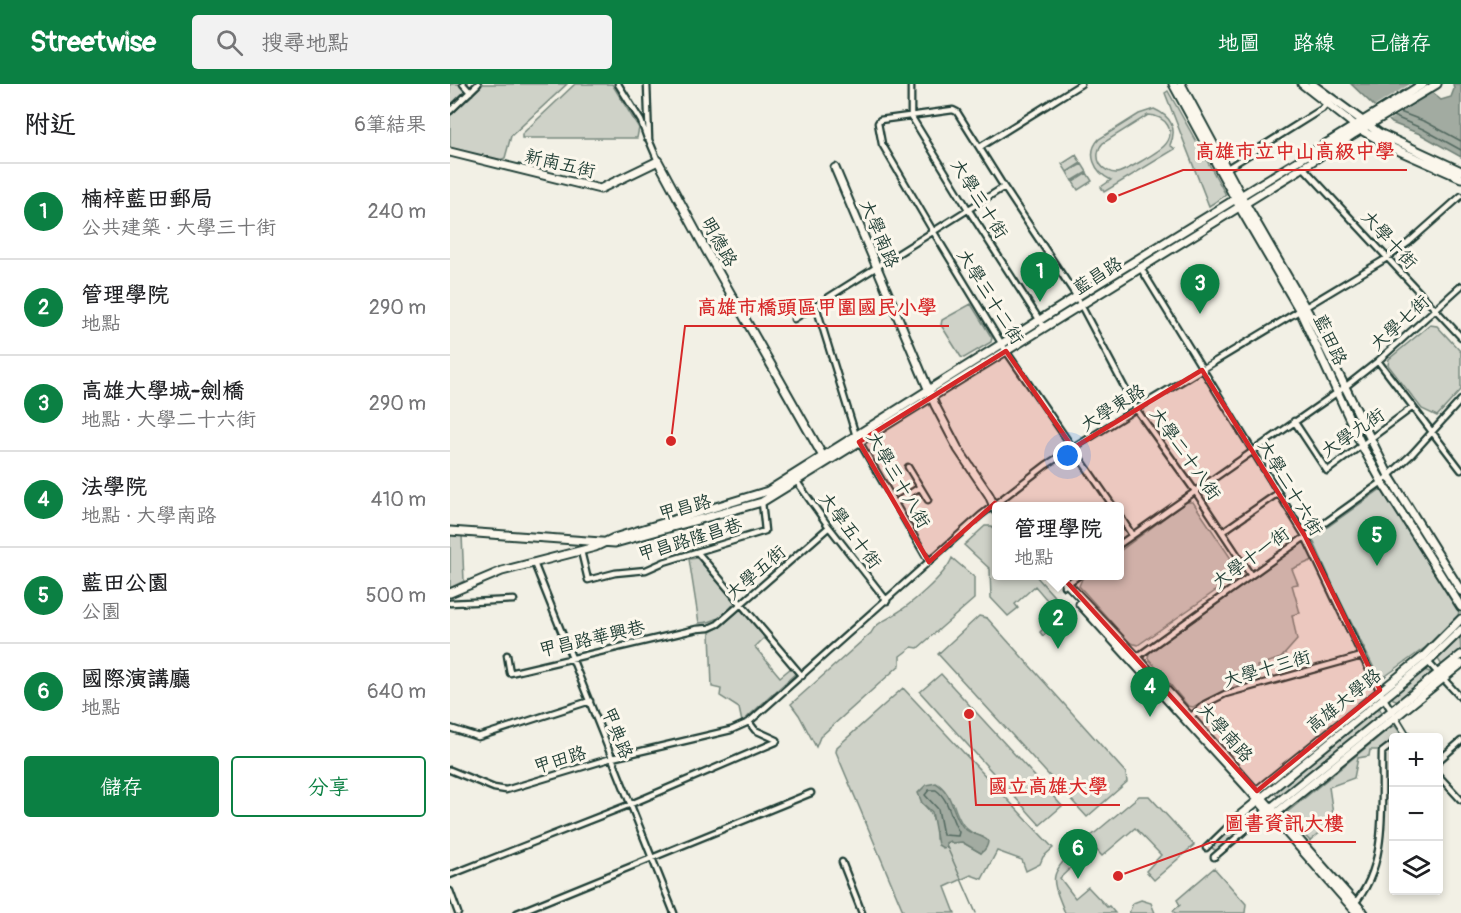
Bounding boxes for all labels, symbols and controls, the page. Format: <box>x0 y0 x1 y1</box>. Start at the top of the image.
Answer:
search box <box>192 15 612 69</box>
text: Streetwise <box>30 25 156 60</box>
icon: search <box>213 26 246 59</box>
text: 搜尋地點 <box>261 29 349 57</box>
text: 地圖 <box>1218 30 1260 57</box>
text: 路線 <box>1293 30 1335 57</box>
text: 已儲存 <box>1368 30 1431 57</box>
text: 附近 <box>24 109 76 141</box>
text: 6筆結果 <box>354 112 426 137</box>
callout: 高雄市立中山高級中學 <box>1183 132 1407 170</box>
text: 高雄市立中山高級中學 <box>1195 139 1395 164</box>
street label: 新南五街 <box>522 145 598 183</box>
street label: 大學三十街 <box>945 155 1013 243</box>
text: 楠梓藍田郵局 <box>81 185 213 213</box>
street label: 大學南路 <box>854 196 904 272</box>
text: 1 <box>40 199 47 224</box>
text: 240 m <box>367 199 426 224</box>
street label: 大學十街 <box>1356 206 1422 274</box>
street label: 明德路 <box>696 213 742 271</box>
text: 公共建築 · 大學三十街 <box>81 215 276 240</box>
street label: 大學三十二街 <box>952 245 1028 349</box>
pin: 1 <box>1020 252 1060 302</box>
street label: 藍昌路 <box>1069 252 1127 300</box>
pin: 3 <box>1180 264 1220 314</box>
text: 管理學院 <box>81 281 169 309</box>
callout: 高雄市橋頭區甲圍國民小學 <box>685 288 949 326</box>
street label: 大學七街 <box>1366 290 1434 356</box>
text: 2 <box>38 295 49 320</box>
text: 290 m <box>369 295 426 320</box>
text: 高雄市橋頭區甲圍國民小學 <box>697 295 937 320</box>
text: 地點 <box>81 311 121 336</box>
street label: 藍田路 <box>1308 311 1352 369</box>
text: 高雄大學城-劍橋 <box>81 377 244 405</box>
street label: 大學東路 <box>1076 379 1150 437</box>
text: 3 <box>38 391 49 416</box>
text: 290 m <box>369 391 426 416</box>
street label: 大學二十八街 <box>1145 403 1225 505</box>
street label: 大學九街 <box>1317 403 1389 463</box>
text: 地點 · 大學二十六街 <box>81 407 256 432</box>
street label: 大學三十八街 <box>861 427 935 533</box>
street label: 大學二十六街 <box>1252 436 1328 540</box>
your location <box>1053 441 1082 470</box>
text: 法學院 <box>81 473 147 501</box>
text: 4 <box>38 487 49 512</box>
text: 410 m <box>371 487 426 512</box>
street label: 大學五十街 <box>814 488 886 574</box>
street label: 甲昌路 <box>656 490 714 526</box>
popup <box>992 502 1124 580</box>
text: 地點 · 大學南路 <box>81 503 216 528</box>
street label: 甲昌路隆昌巷 <box>635 513 745 567</box>
text: 管理學院 <box>1014 515 1102 543</box>
pin: 5 <box>1358 516 1396 566</box>
street label: 大學十一街 <box>1208 522 1294 594</box>
street label: 大學五街 <box>721 541 791 605</box>
text: 地點 <box>1014 545 1054 570</box>
text: 藍田公園 <box>81 569 169 597</box>
text: 5 <box>38 583 49 608</box>
text: 500 m <box>366 583 426 608</box>
text: 公園 <box>81 599 121 624</box>
pin: 2 <box>1038 600 1078 649</box>
street label: 甲昌路華興巷 <box>537 616 647 662</box>
street label: 大學十三街 <box>1221 646 1313 692</box>
street label: 高雄大學路 <box>1302 664 1386 738</box>
text: 國際演講廳 <box>81 665 191 693</box>
pin: 4 <box>1130 668 1170 717</box>
text: 6 <box>38 679 49 704</box>
text: 640 m <box>367 679 426 704</box>
text: 地點 <box>81 695 121 720</box>
street label: 大學南路 <box>1192 699 1258 767</box>
street label: 甲典路 <box>596 704 638 762</box>
map controls <box>1389 733 1443 895</box>
button: + <box>1389 733 1443 787</box>
street label: 甲田路 <box>531 741 589 779</box>
button: 儲存 <box>24 756 219 817</box>
button: 分享 <box>231 756 426 817</box>
callout: 國立高雄大學 <box>976 767 1120 805</box>
text: 國立高雄大學 <box>988 774 1108 799</box>
button: − <box>1389 787 1443 841</box>
callout: 圖書資訊大樓 <box>1212 804 1356 842</box>
text: 圖書資訊大樓 <box>1224 811 1344 836</box>
pin: 6 <box>1058 830 1098 879</box>
button: layers <box>1389 841 1443 895</box>

